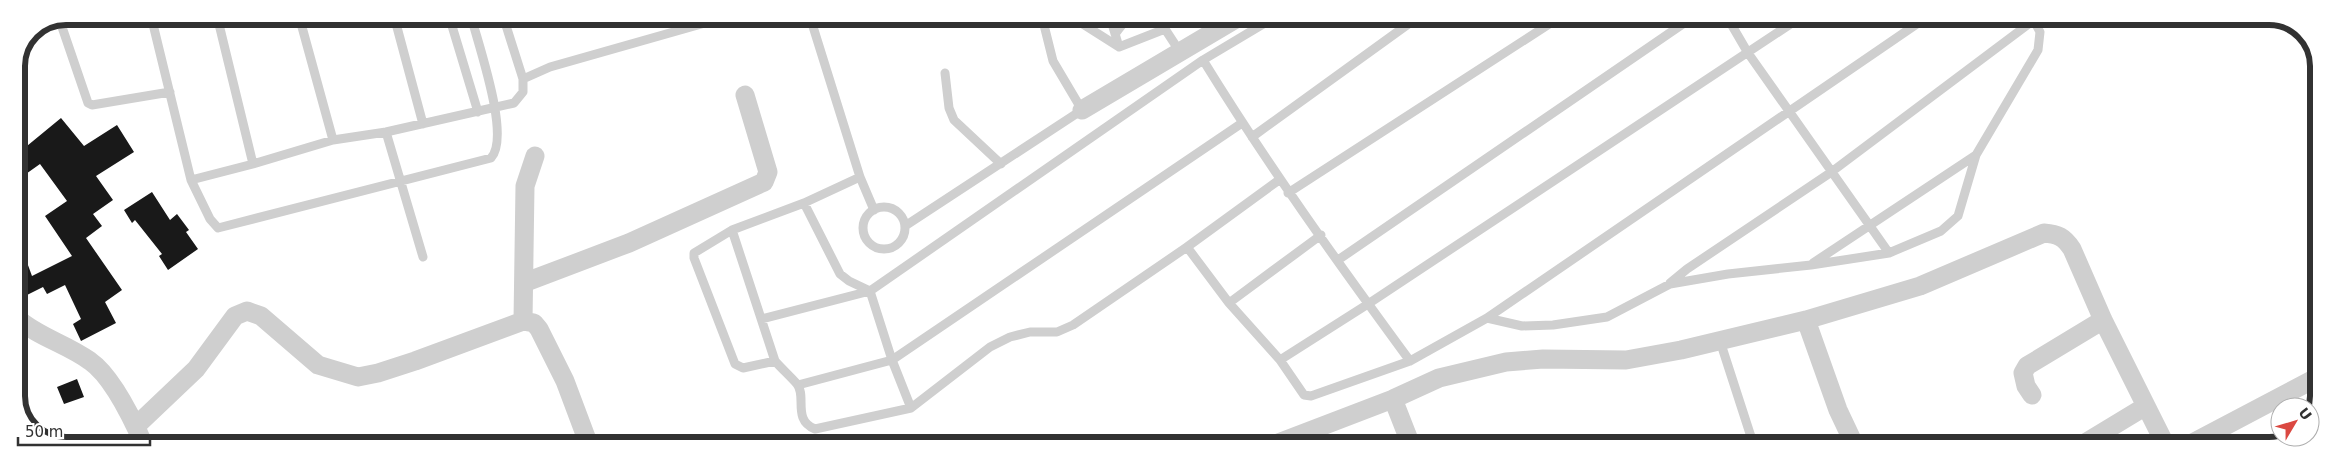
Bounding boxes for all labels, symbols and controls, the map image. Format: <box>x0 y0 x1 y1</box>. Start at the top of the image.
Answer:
north arrow <box>2270 397 2320 447</box>
text: U <box>2295 405 2315 423</box>
scale bar <box>18 414 150 446</box>
text: 50 m <box>25 423 63 441</box>

